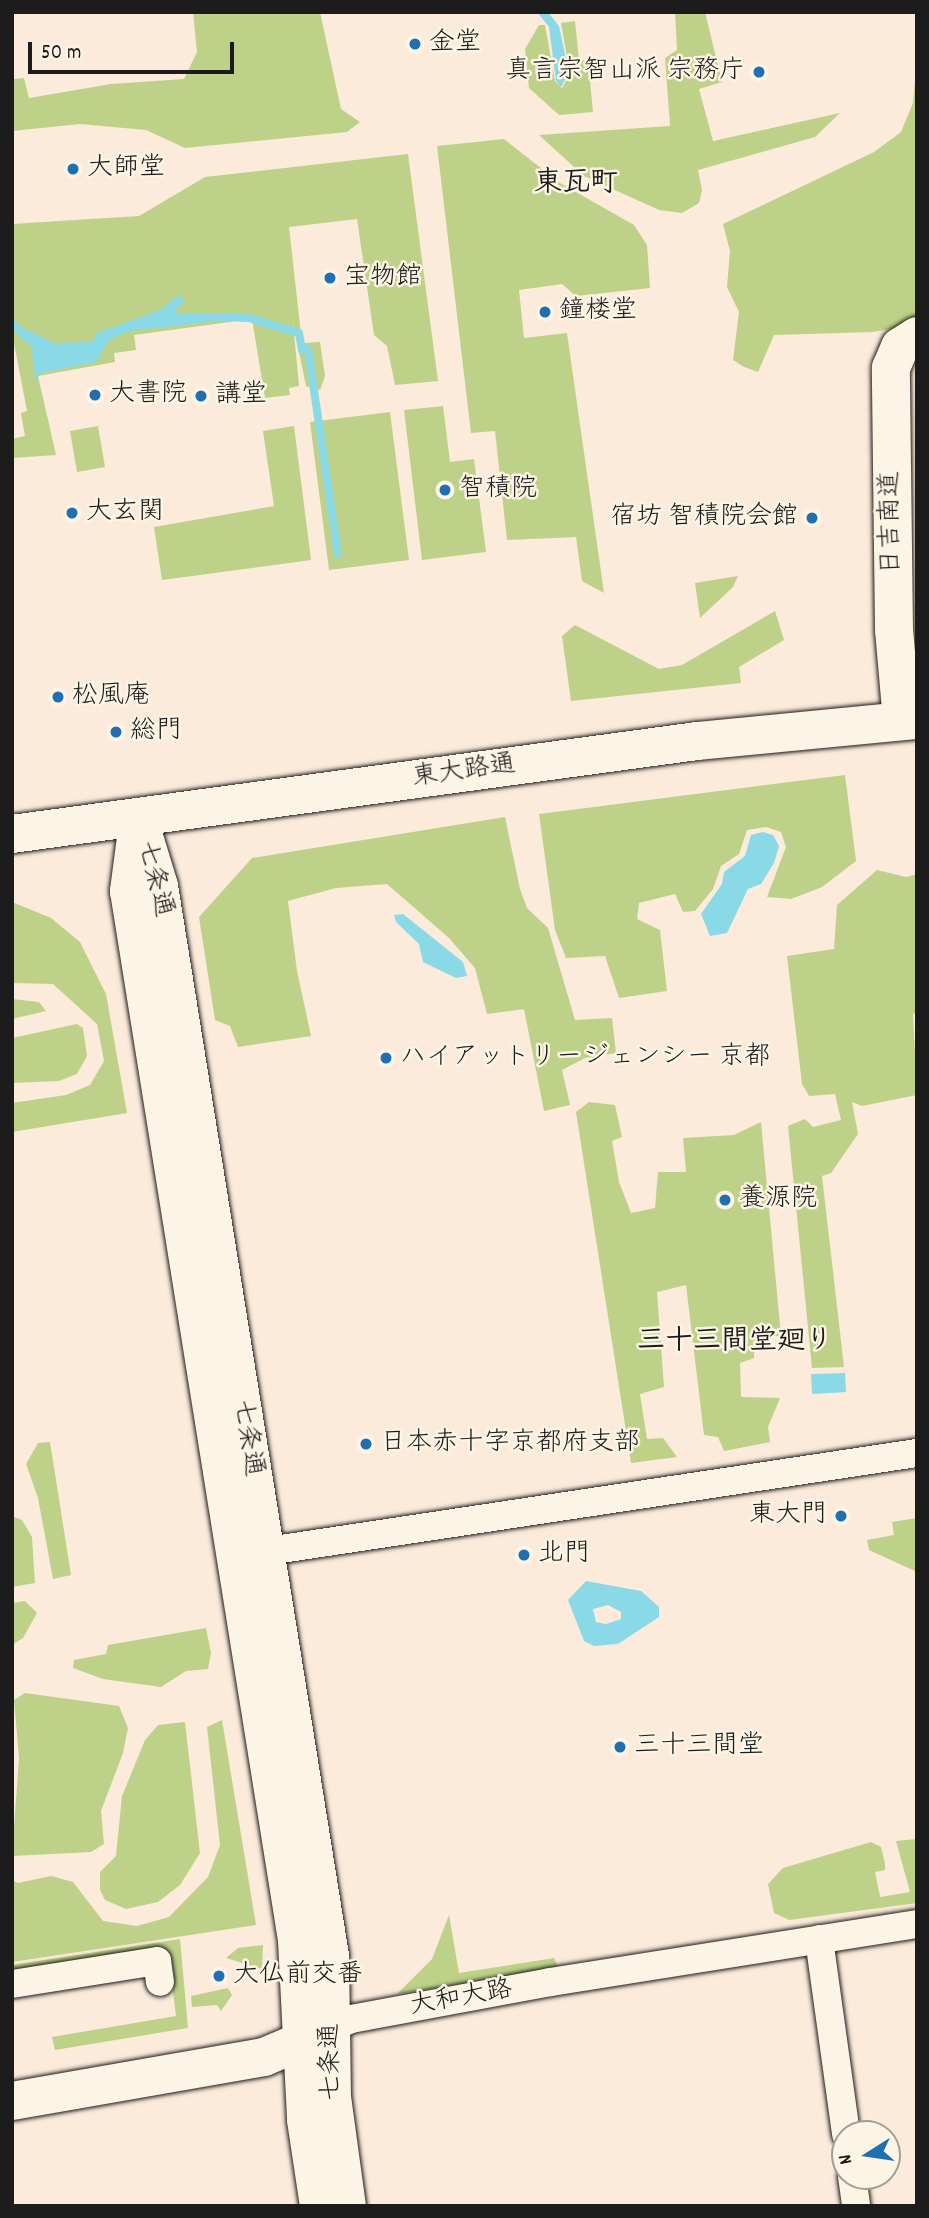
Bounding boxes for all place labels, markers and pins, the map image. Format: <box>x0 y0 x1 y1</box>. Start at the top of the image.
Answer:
place label: 金堂 <box>429 28 481 60</box>
marker: 金堂 <box>407 36 423 52</box>
place label: 真言宗智山派 宗務庁 <box>505 56 745 88</box>
marker: 真言宗智山派 宗務庁 <box>751 64 767 80</box>
place label: 大師堂 <box>87 153 165 185</box>
marker: 大師堂 <box>65 161 81 177</box>
place label: 宝物館 <box>344 262 422 294</box>
marker: 宝物館 <box>322 270 338 286</box>
place label: 鐘楼堂 <box>559 296 637 328</box>
marker: 鐘楼堂 <box>537 304 553 320</box>
place label: 大書院 <box>109 379 187 411</box>
place label: 講堂 <box>215 380 267 412</box>
marker: 大書院 <box>87 387 103 403</box>
marker: 講堂 <box>193 388 209 404</box>
place label: 智積院 <box>459 474 537 506</box>
marker: 智積院 <box>437 482 453 498</box>
place label: 大玄関 <box>86 497 164 529</box>
place label: 宿坊 智積院会館 <box>610 502 798 534</box>
marker: 大玄関 <box>64 505 80 521</box>
marker: 宿坊 智積院会館 <box>804 510 820 526</box>
place label: 松風庵 <box>72 681 150 713</box>
marker: 松風庵 <box>50 689 66 705</box>
place label: 総門 <box>130 716 182 748</box>
marker: 総門 <box>108 724 124 740</box>
place label: ハイアットリージェンシー 京都 <box>400 1042 770 1074</box>
marker: ハイアットリージェンシー 京都 <box>378 1050 394 1066</box>
place label: 養源院 <box>739 1184 817 1216</box>
marker: 養源院 <box>717 1192 733 1208</box>
place label: 日本赤十字京都府支部 <box>380 1428 640 1460</box>
marker: 日本赤十字京都府支部 <box>358 1436 374 1452</box>
place label: 東大門 <box>749 1500 827 1532</box>
marker: 東大門 <box>833 1508 849 1524</box>
place label: 北門 <box>538 1539 590 1571</box>
marker: 北門 <box>516 1547 532 1563</box>
place label: 三十三間堂 <box>634 1731 764 1763</box>
marker: 三十三間堂 <box>612 1739 628 1755</box>
place label: 大仏前交番 <box>233 1960 363 1992</box>
marker: 大仏前交番 <box>211 1968 227 1984</box>

